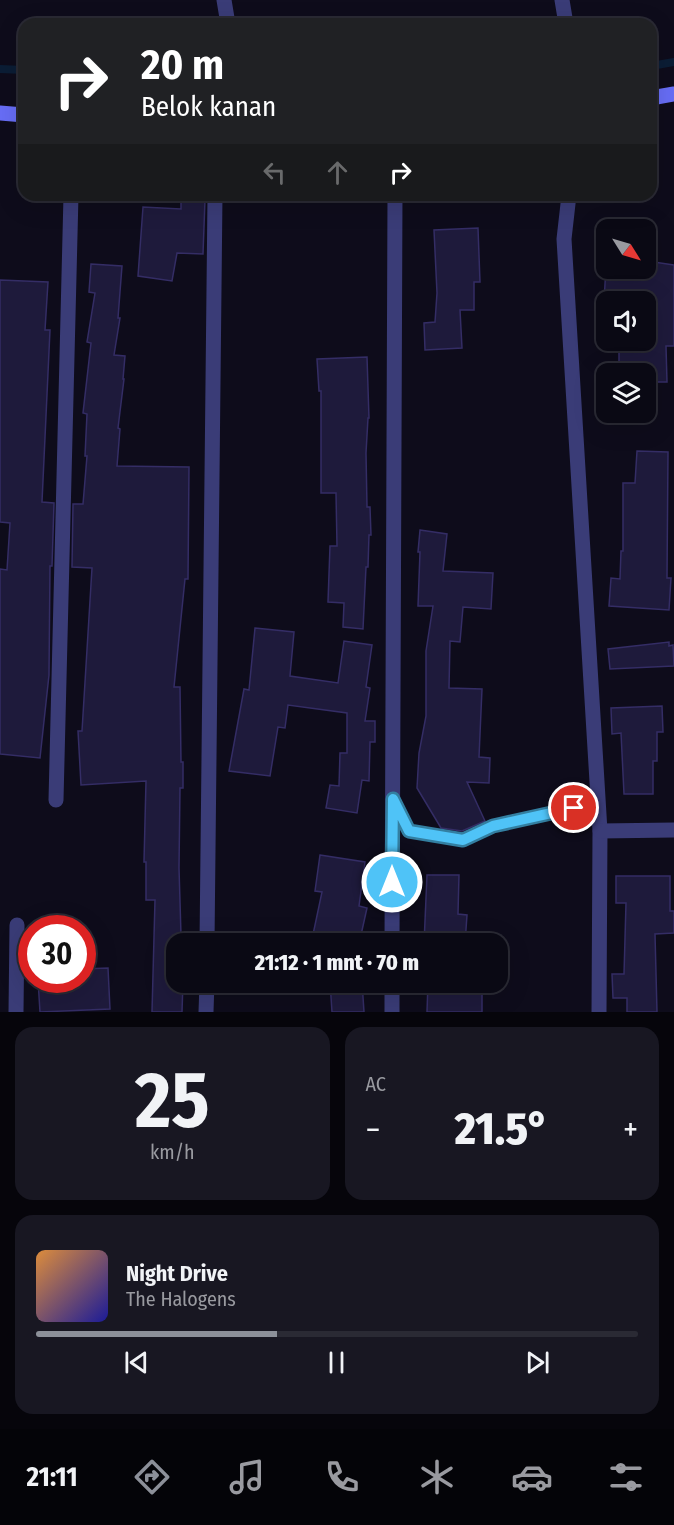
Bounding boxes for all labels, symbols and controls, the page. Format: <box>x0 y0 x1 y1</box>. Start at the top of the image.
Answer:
text: 20 m <box>141 40 224 90</box>
icon: right <box>42 42 120 120</box>
text: Belok kanan <box>141 91 276 123</box>
icon: left <box>258 156 291 189</box>
icon: ahead <box>321 156 354 189</box>
icon: right <box>384 156 417 189</box>
north arrow <box>596 219 656 279</box>
map controls <box>596 219 656 423</box>
button: sound <box>596 291 656 351</box>
button: layers <box>596 363 656 423</box>
pin <box>548 782 599 833</box>
icon: arrive <box>557 791 590 824</box>
position arrow <box>360 850 424 914</box>
speed limit sign: 30 <box>18 915 96 993</box>
text: 21:12 · 1 mnt · 70 m <box>255 949 419 976</box>
text: 25 <box>135 1054 209 1148</box>
text: AC <box>366 1072 386 1096</box>
text: 21.5° <box>455 1102 549 1156</box>
text: − <box>366 1110 380 1150</box>
text: + <box>623 1110 638 1150</box>
text: km/h <box>150 1140 195 1164</box>
text: Night Drive <box>126 1260 228 1287</box>
text: The Halogens <box>126 1287 236 1311</box>
icon: previous <box>120 1346 153 1379</box>
icon: pause <box>320 1346 353 1379</box>
icon: next <box>521 1346 554 1379</box>
icon: directions <box>131 1456 173 1498</box>
icon: music <box>226 1456 268 1498</box>
icon: phone <box>321 1456 363 1498</box>
icon: climate <box>416 1456 458 1498</box>
icon: car <box>511 1456 553 1498</box>
icon: filters <box>605 1456 647 1498</box>
text: 21:11 <box>26 1461 78 1493</box>

